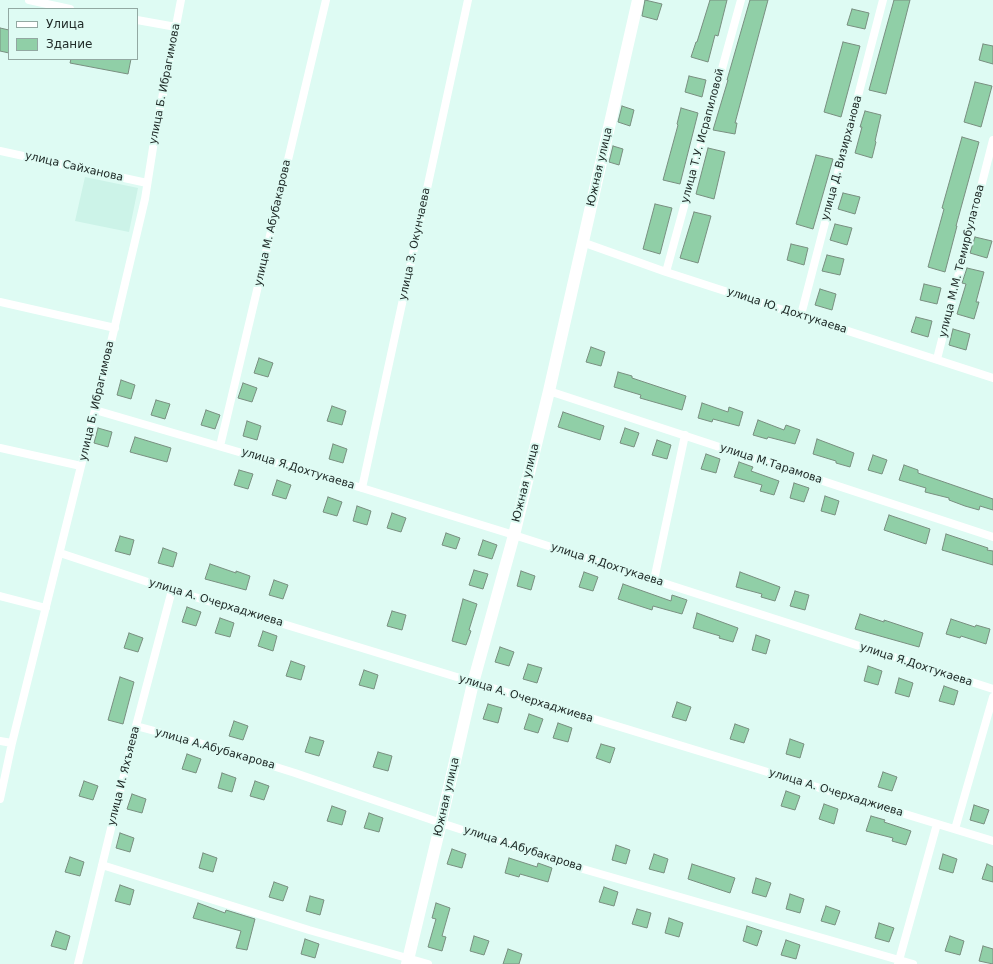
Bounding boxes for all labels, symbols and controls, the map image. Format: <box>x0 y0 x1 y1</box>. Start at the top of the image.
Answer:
legend <box>8 8 138 60</box>
text: Улица <box>46 17 84 31</box>
street label: улица Б. Ибрагимова <box>147 22 183 146</box>
text: Здание <box>46 37 92 51</box>
street label: улица Т.У. Исрапиловой <box>679 67 727 205</box>
street label: улица Д. Визирханова <box>819 94 865 222</box>
street label: Южная улица <box>584 126 616 208</box>
street label: улица Сайханова <box>24 149 124 185</box>
street label: улица М. Абубакарова <box>252 158 294 288</box>
street label: улица М.М. Темирбулатова <box>937 183 987 339</box>
street label: улица З. Окунчаева <box>397 187 433 301</box>
street label: улица Ю. Дохтукаева <box>725 285 849 337</box>
street label: улица Б. Ибрагимова <box>77 340 117 462</box>
street label: улица М.Тарамова <box>718 441 824 487</box>
street label: Южная улица <box>510 442 542 524</box>
street label: улица Я.Дохтукаева <box>240 445 356 493</box>
street label: улица Я.Дохтукаева <box>549 541 665 589</box>
street label: улица А. Очерхаджиева <box>147 576 285 630</box>
street label: улица Я.Дохтукаева <box>858 641 974 689</box>
street label: улица А. Очерхаджиева <box>457 672 595 726</box>
street label: улица И. Яхъяева <box>105 725 143 827</box>
street label: улица А.Абубакарова <box>154 726 276 772</box>
street label: Южная улица <box>431 756 463 838</box>
street label: улица А. Очерхаджиева <box>767 766 905 820</box>
street label: улица А.Абубакарова <box>462 824 584 874</box>

